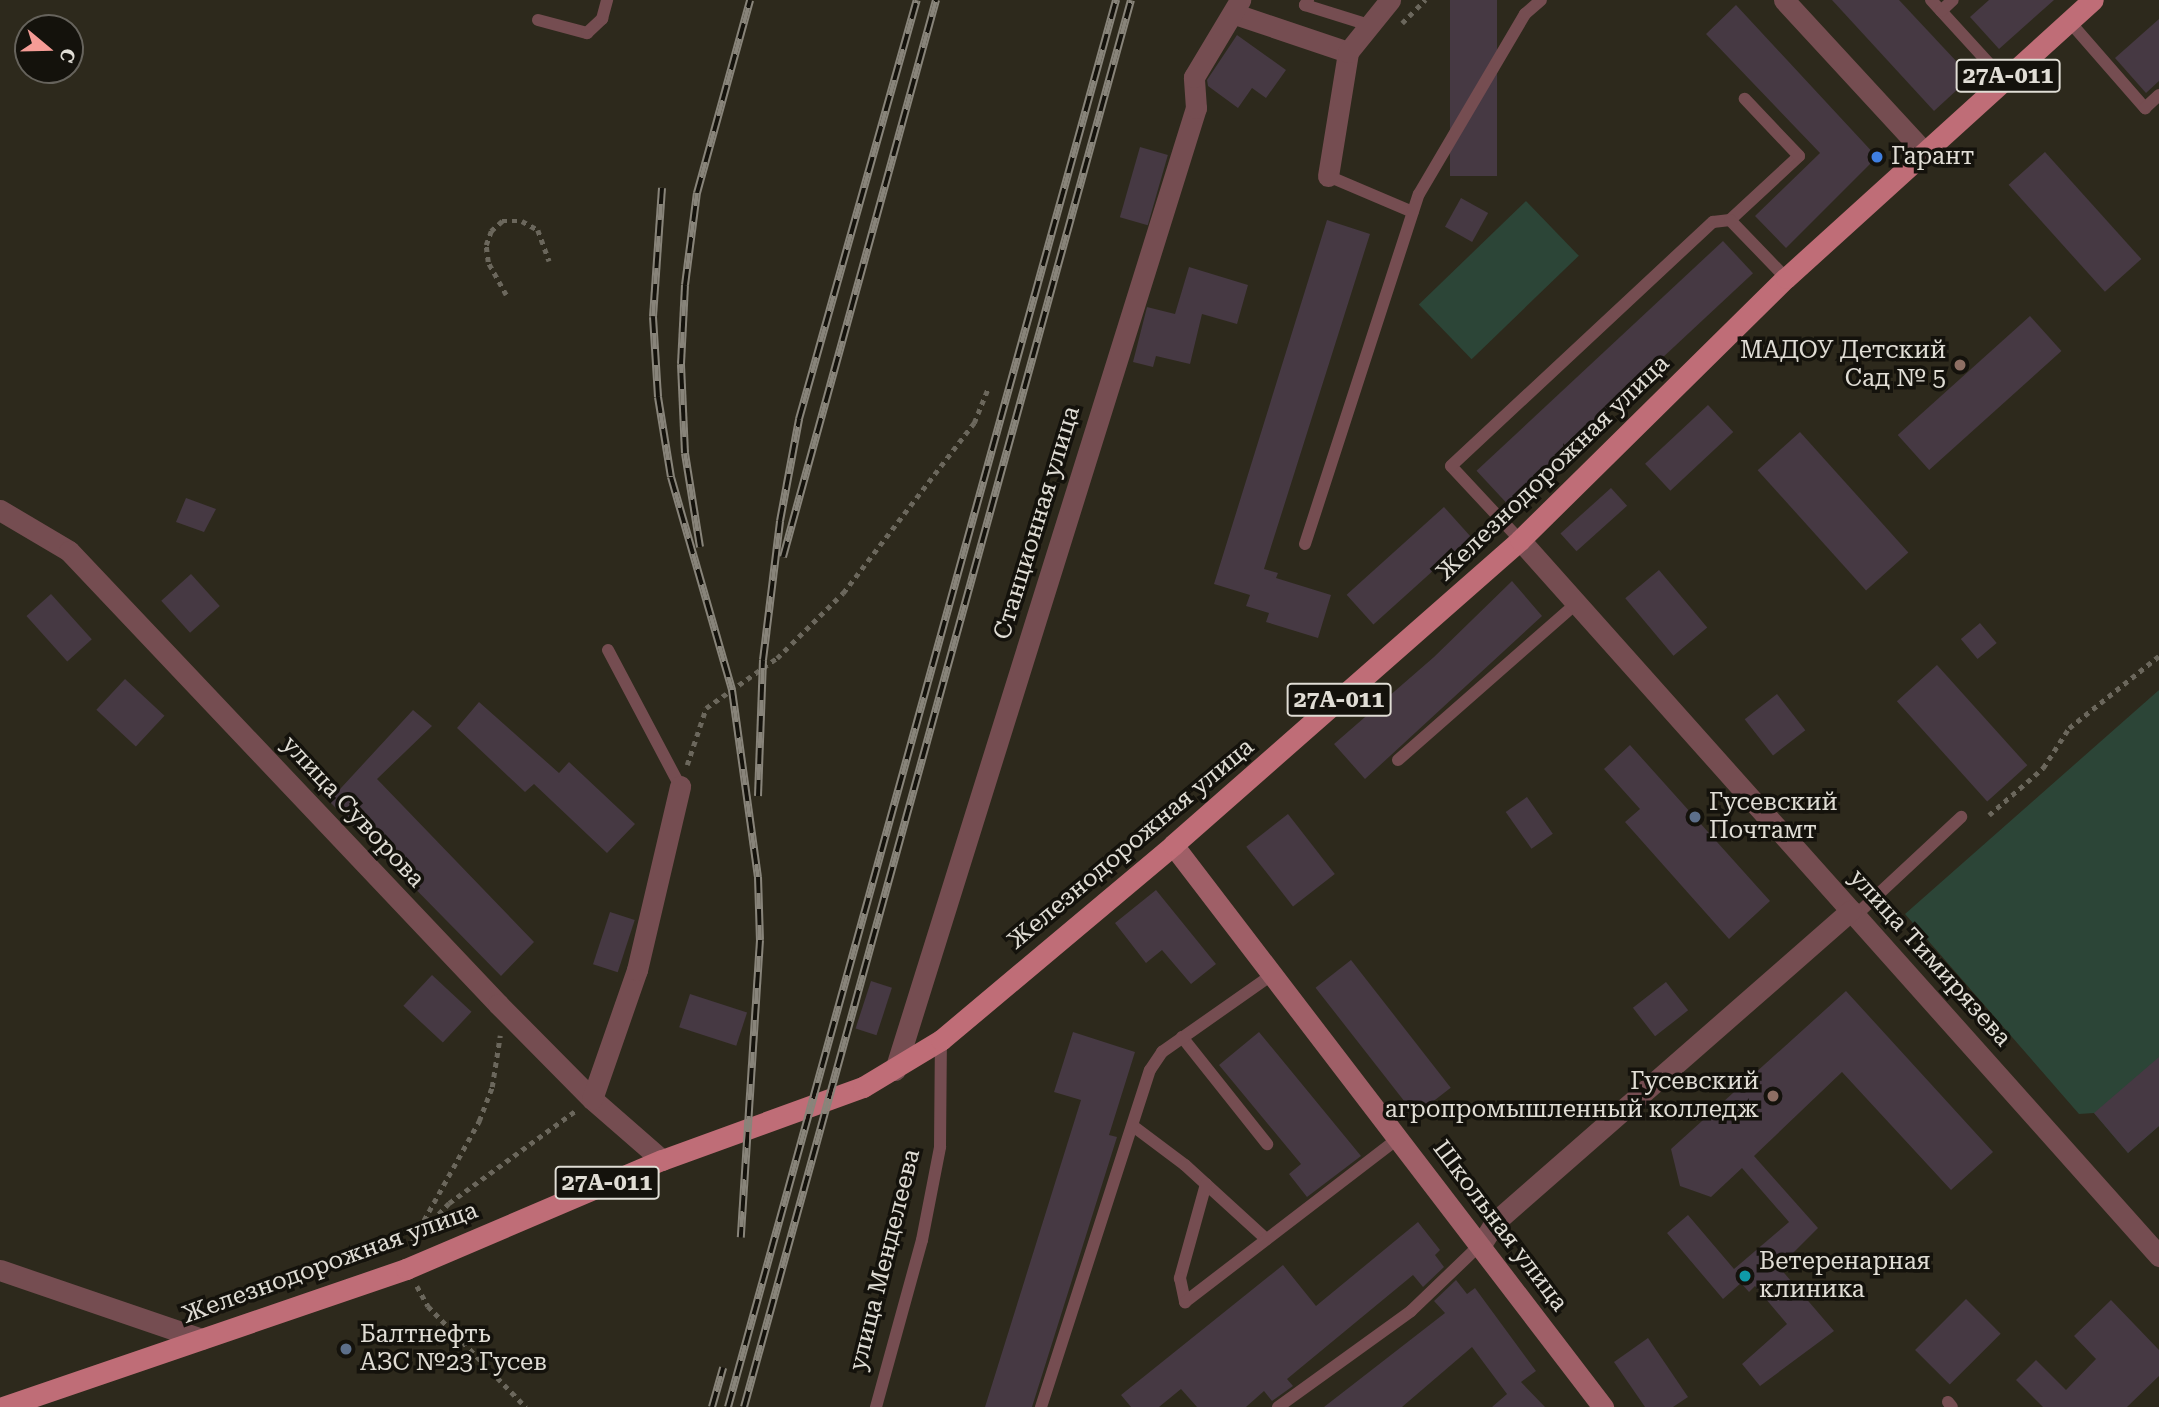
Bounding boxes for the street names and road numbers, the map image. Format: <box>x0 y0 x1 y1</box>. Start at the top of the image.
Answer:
road number: 27А-011 <box>1955 57 2060 96</box>
street label: Железнодорожная улица <box>1431 349 1675 587</box>
street label: Станционная улица <box>988 403 1086 643</box>
road number: 27А-011 <box>1286 680 1392 720</box>
street label: улица Суворова <box>276 730 430 894</box>
street label: Железнодорожная улица <box>1002 733 1260 955</box>
street label: улица Тимирязева <box>1843 864 2017 1052</box>
street label: Школьная улица <box>1426 1135 1574 1317</box>
street label: улица Менделеева <box>844 1146 926 1374</box>
road number: 27А-011 <box>554 1164 660 1202</box>
street label: Железнодорожная улица <box>178 1196 482 1330</box>

